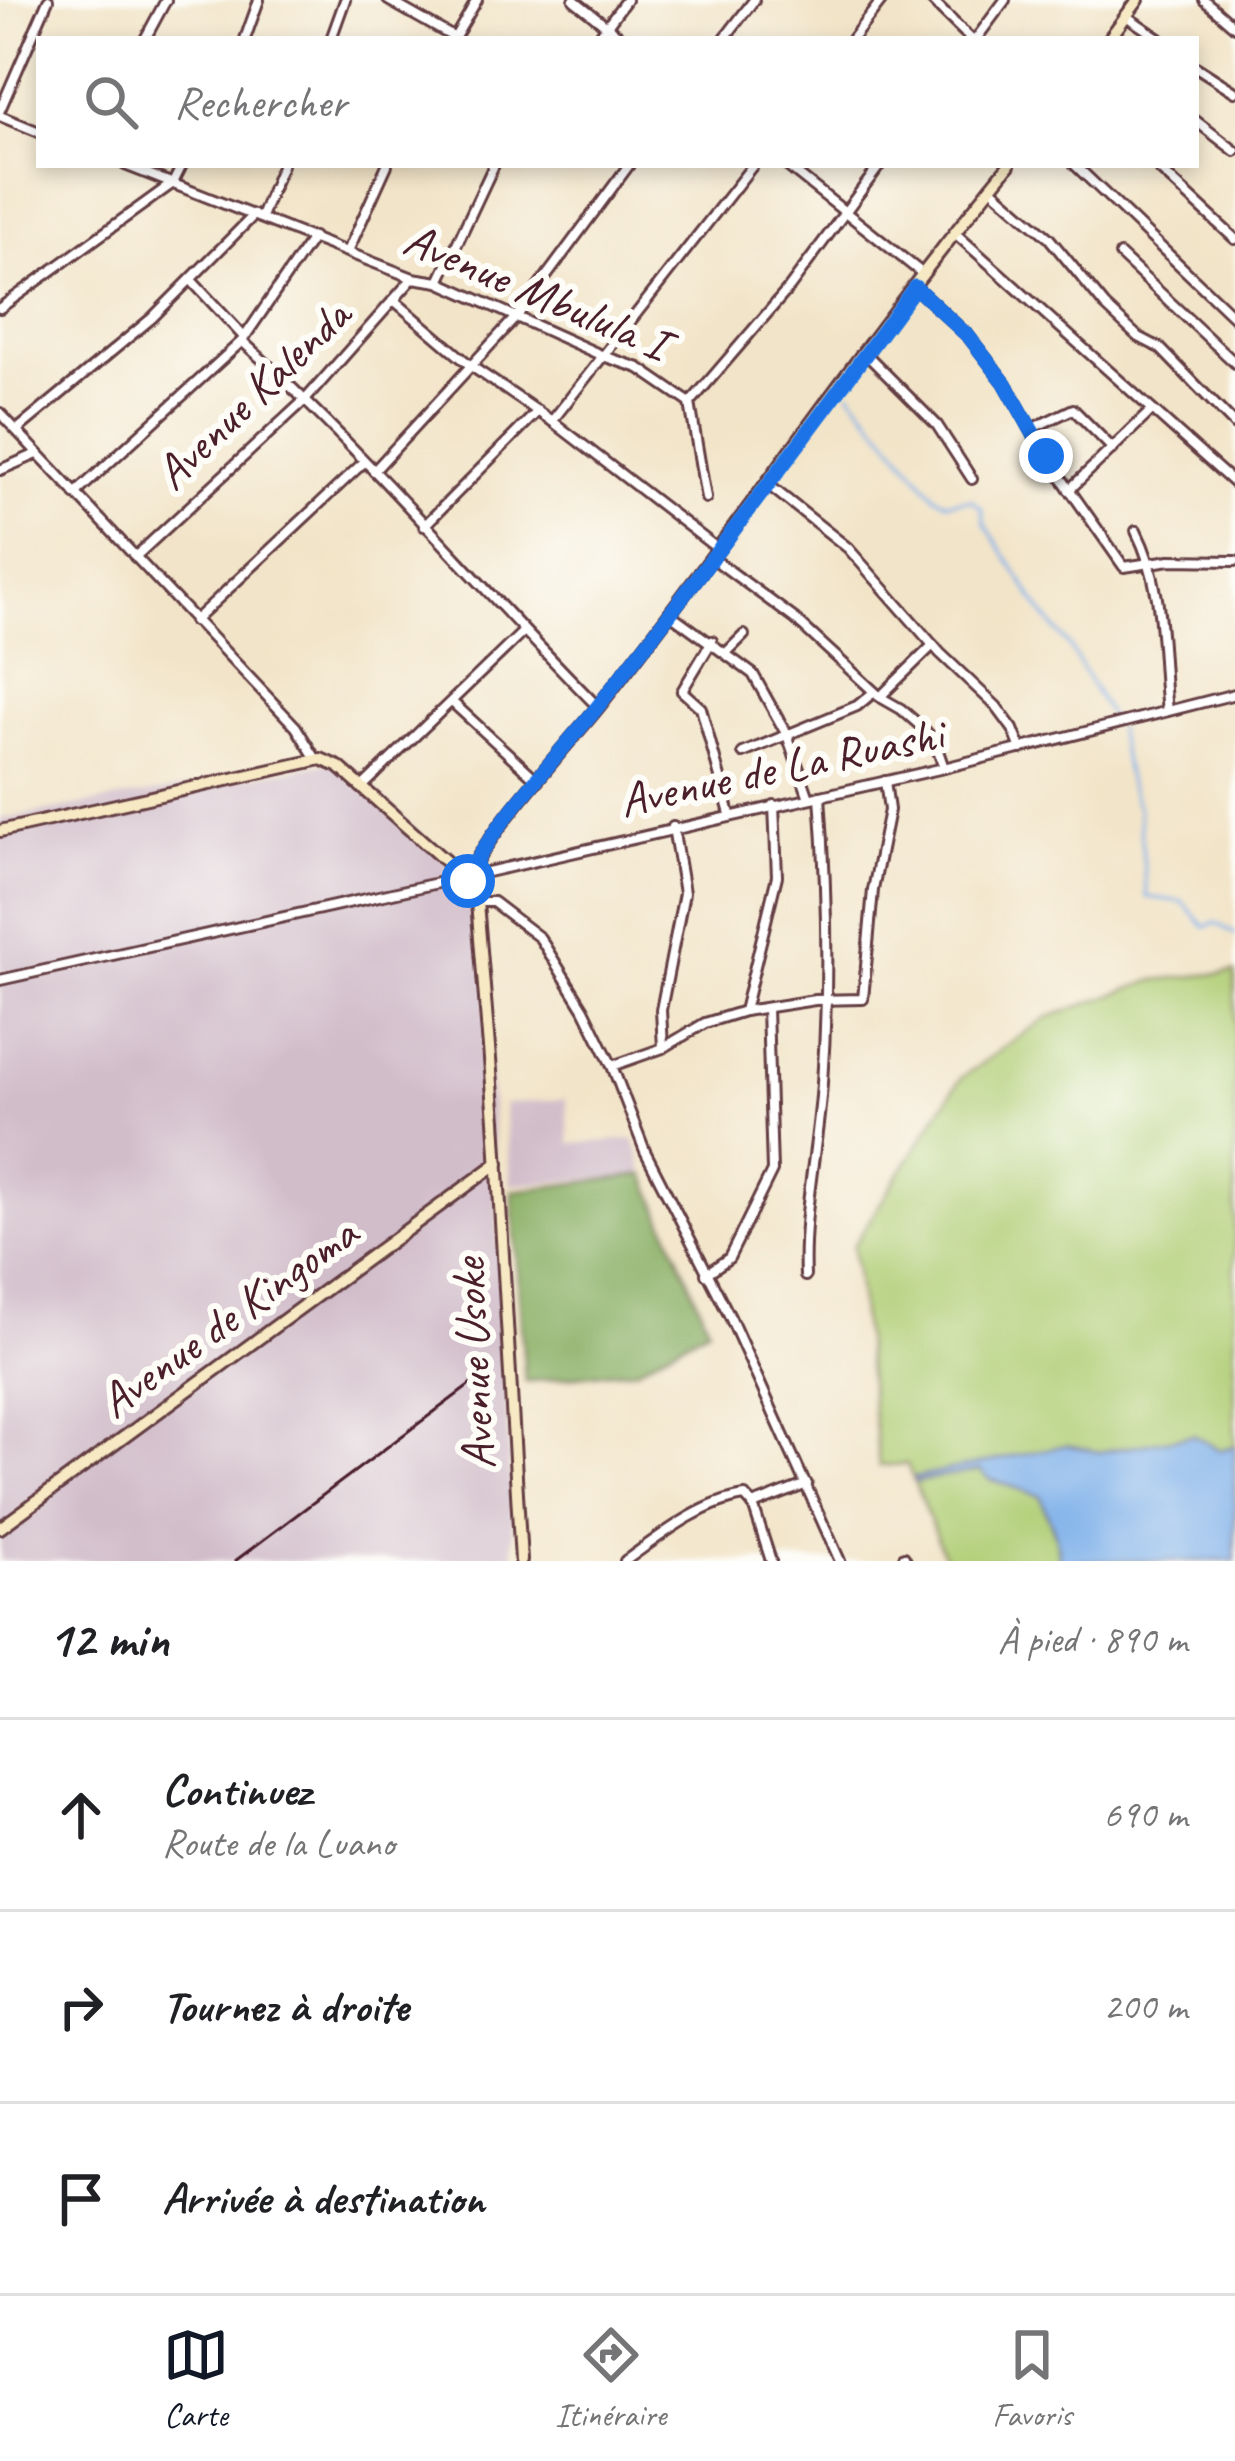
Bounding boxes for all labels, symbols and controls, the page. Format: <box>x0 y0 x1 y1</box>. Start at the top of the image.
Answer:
search box <box>36 36 1199 168</box>
icon: search <box>78 69 144 135</box>
text: Rechercher <box>174 74 347 131</box>
street label: Avenue Mbulula I <box>395 209 686 377</box>
street label: Avenue Kalenda <box>142 283 365 502</box>
route end <box>1019 429 1073 483</box>
street label: Avenue de La Ruashi <box>614 702 953 831</box>
route start <box>441 854 495 908</box>
street label: Avenue de Kingoma <box>87 1202 371 1431</box>
street label: Avenue Usoke <box>437 1253 508 1471</box>
text: 12 min <box>48 1607 169 1671</box>
text: À pied · 890 m <box>998 1615 1187 1664</box>
text: Continuez <box>162 1762 311 1819</box>
icon: ahead <box>48 1782 114 1848</box>
text: 690 m <box>1103 1790 1187 1839</box>
text: Route de la Luano <box>162 1819 394 1868</box>
icon: right <box>48 1974 114 2040</box>
text: Tournez à droite <box>162 1978 408 2035</box>
text: 200 m <box>1103 1982 1187 2031</box>
icon: arrive <box>48 2166 114 2232</box>
text: Arrivée à destination <box>162 2170 485 2227</box>
tab: Carte <box>163 2322 229 2436</box>
tab: Itinéraire <box>555 2322 666 2436</box>
tab: Favoris <box>992 2322 1072 2436</box>

